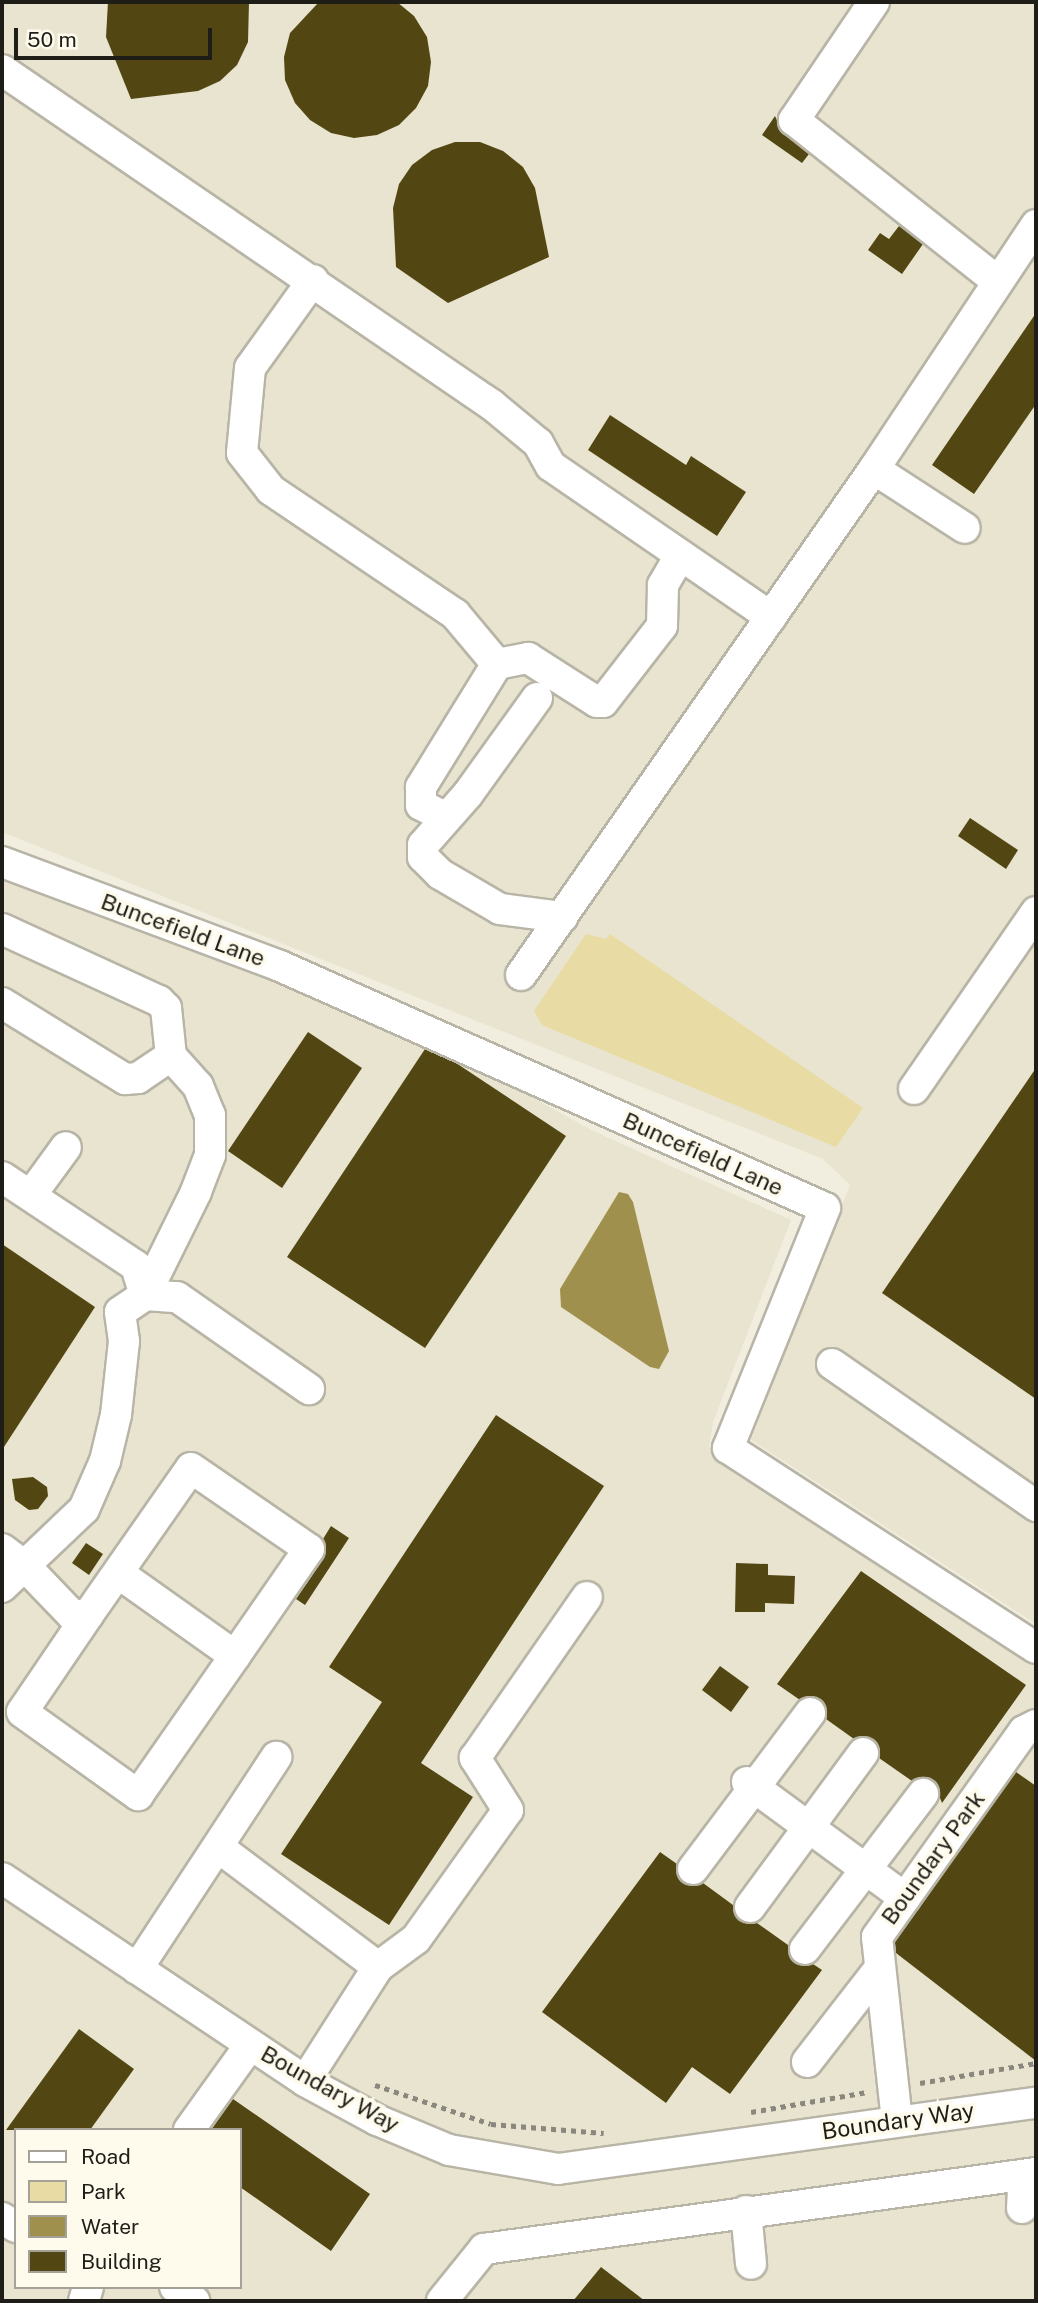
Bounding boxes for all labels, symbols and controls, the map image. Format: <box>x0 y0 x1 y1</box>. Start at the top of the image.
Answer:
scale bar <box>18 14 215 58</box>
text: 50 m <box>27 27 77 52</box>
street label: Buncefield Lane <box>97 888 269 972</box>
street label: Buncefield Lane <box>619 1106 787 1202</box>
street label: Boundary Park <box>875 1786 991 1930</box>
street label: Boundary Way <box>256 2039 404 2139</box>
street label: Boundary Way <box>820 2097 976 2145</box>
legend <box>14 2128 242 2289</box>
text: Road <box>81 2144 131 2169</box>
text: Park <box>81 2179 126 2204</box>
text: Water <box>81 2214 139 2239</box>
text: Building <box>81 2249 162 2274</box>

